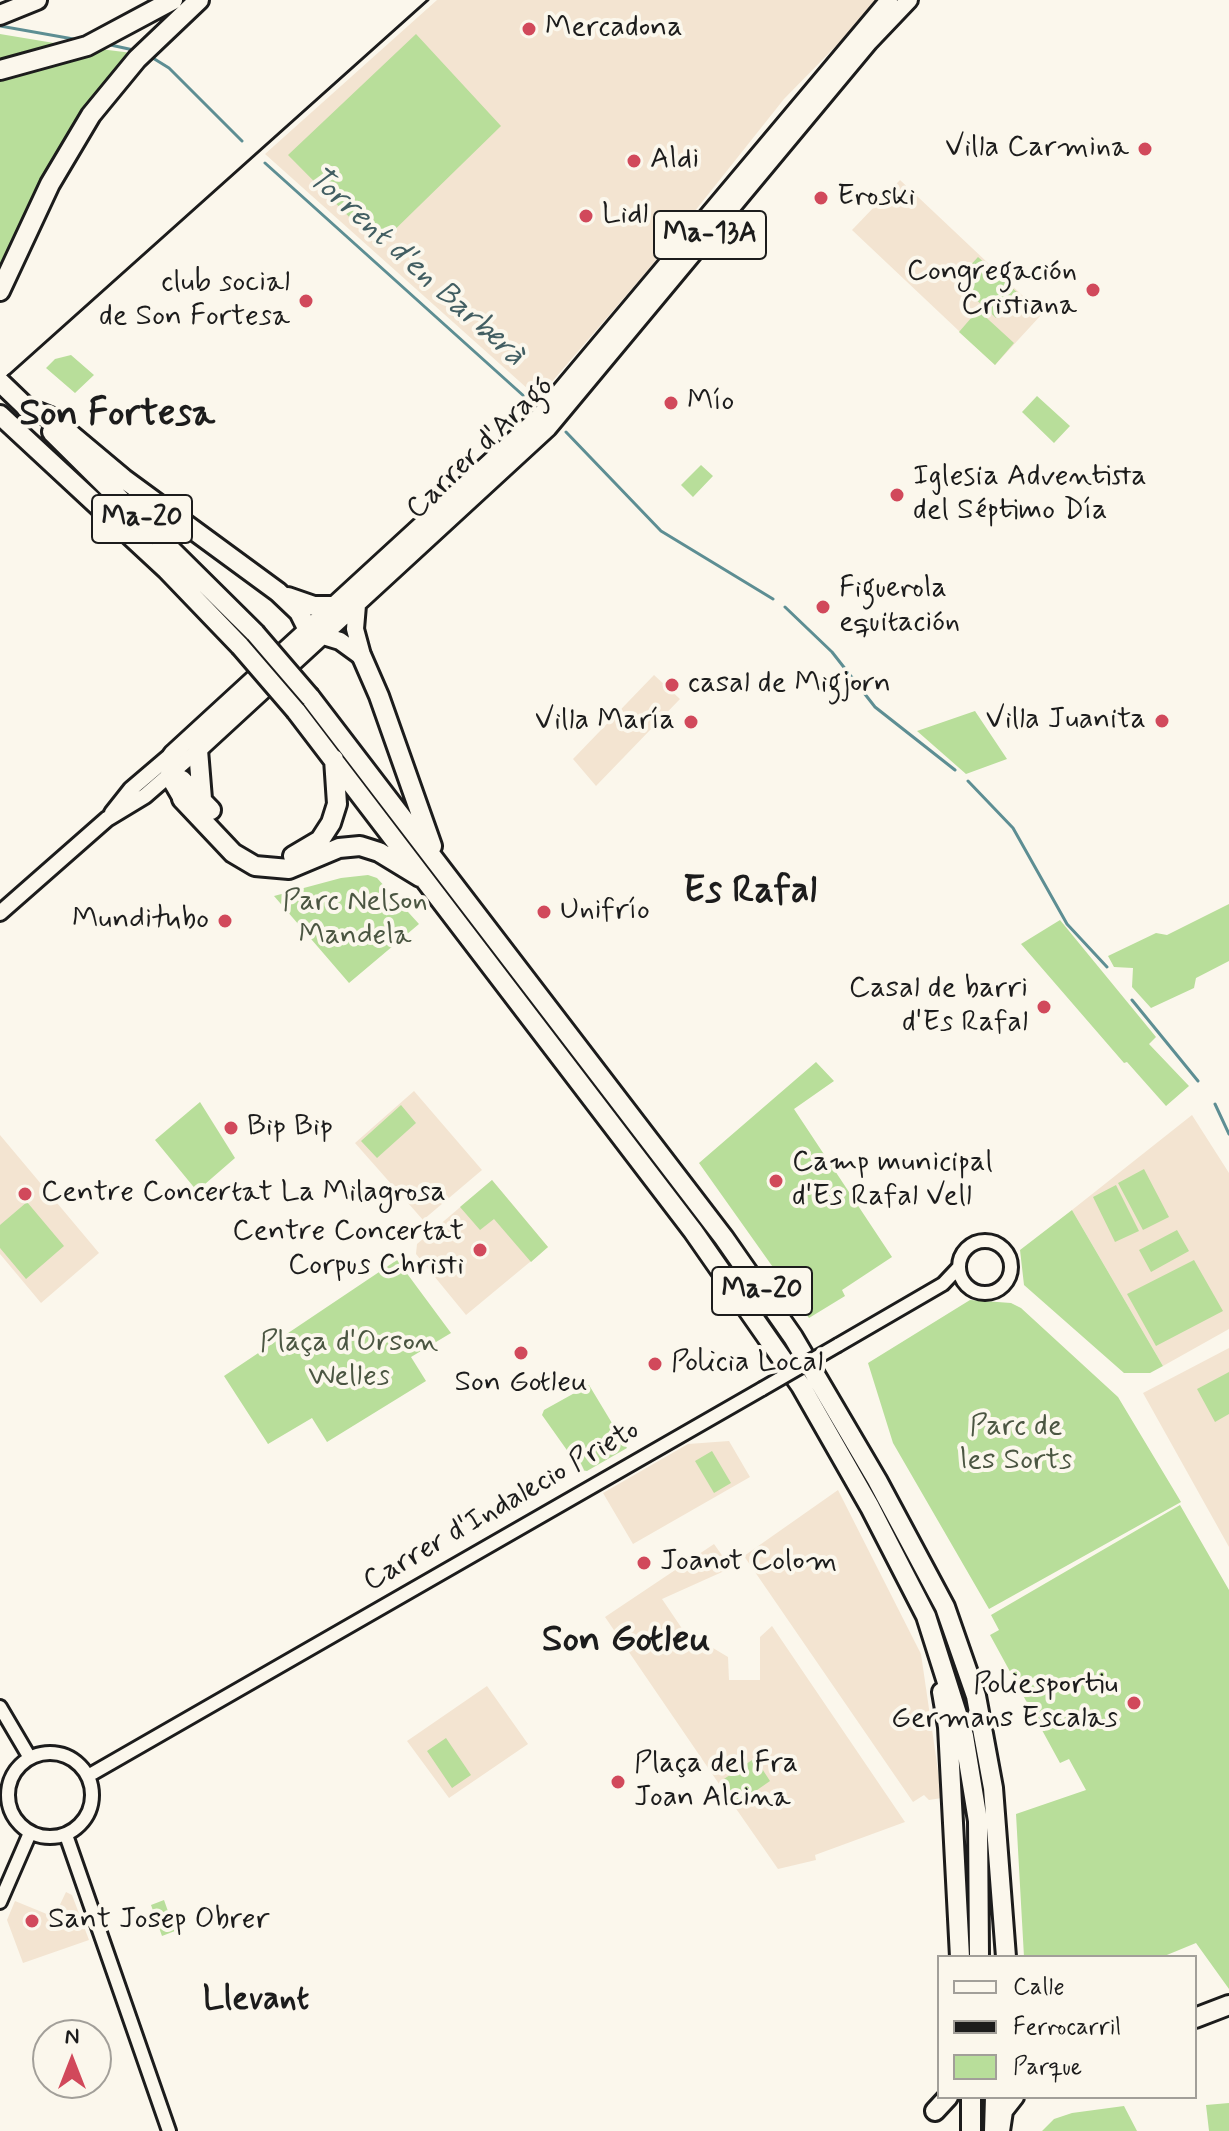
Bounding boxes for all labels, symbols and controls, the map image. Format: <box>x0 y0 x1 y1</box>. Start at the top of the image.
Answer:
place label: Mercadona <box>545 11 683 47</box>
marker: Mercadona <box>520 20 538 38</box>
place label: Villa Carmina <box>945 131 1129 167</box>
marker: Villa Carmina <box>1136 140 1154 158</box>
place label: Aldi <box>650 143 699 179</box>
marker: Aldi <box>625 152 643 170</box>
water label: Torrent d'en Barberà <box>298 160 532 376</box>
place label: Eroski <box>837 180 915 216</box>
marker: Eroski <box>812 189 830 207</box>
place label: Lidl <box>602 198 648 234</box>
marker: Lidl <box>577 207 595 225</box>
road number: Ma-13A <box>654 211 766 259</box>
place label: Congregación Cristiana <box>907 255 1077 326</box>
place label: club social de Son Fortesa <box>99 266 290 336</box>
marker: Congregación Cristiana <box>1084 281 1102 299</box>
marker: club social de Son Fortesa <box>297 292 315 310</box>
street label: Carrer d'Aragó <box>400 370 562 528</box>
place label: Mío <box>687 385 734 421</box>
district label: Son Fortesa <box>19 393 215 439</box>
marker: Mío <box>662 394 680 412</box>
place label: Iglesia Adventista del Séptimo Día <box>913 460 1147 530</box>
marker: Iglesia Adventista del Séptimo Día <box>888 486 906 504</box>
road number: Ma-20 <box>92 495 192 543</box>
place label: Figuerola equitación <box>839 572 960 642</box>
marker: Figuerola equitación <box>814 598 832 616</box>
place label: casal de Migjorn <box>688 667 891 703</box>
marker: casal de Migjorn <box>663 676 681 694</box>
place label: Villa Juanita <box>985 703 1146 739</box>
place label: Villa María <box>535 704 675 740</box>
marker: Villa Juanita <box>1153 712 1171 730</box>
marker: Villa María <box>682 713 700 731</box>
district label: Es Rafal <box>683 870 817 916</box>
park label: Parc Nelson Mandela <box>282 885 428 956</box>
place label: Unifrío <box>560 894 650 930</box>
place label: Munditubo <box>72 903 209 939</box>
marker: Unifrío <box>535 903 553 921</box>
marker: Munditubo <box>216 912 234 930</box>
place label: Casal de barri d'Es Rafal <box>849 972 1028 1042</box>
marker: Casal de barri d'Es Rafal <box>1035 998 1053 1016</box>
place label: Bip Bip <box>247 1110 333 1146</box>
marker: Bip Bip <box>222 1119 240 1137</box>
place label: Camp municipal d'Es Rafal Vell <box>792 1146 993 1216</box>
marker: Camp municipal d'Es Rafal Vell <box>767 1172 785 1190</box>
place label: Centre Concertat La Milagrosa <box>41 1176 446 1212</box>
marker: Centre Concertat La Milagrosa <box>16 1185 34 1203</box>
place label: Centre Concertat Corpus Christi <box>232 1215 464 1286</box>
marker: Centre Concertat Corpus Christi <box>471 1241 489 1259</box>
road number: Ma-20 <box>712 1267 812 1315</box>
park label: Plaça d'Orson Welles <box>260 1326 438 1396</box>
marker: Son Gotleu <box>512 1344 530 1362</box>
place label: Policia Local <box>671 1346 823 1382</box>
marker: Policia Local <box>646 1355 664 1373</box>
place label: Son Gotleu <box>454 1366 588 1402</box>
park label: Parc de les Sorts <box>960 1410 1072 1480</box>
street label: Carrer d'Indalecio Prieto <box>358 1413 646 1601</box>
place label: Joanot Colom <box>660 1545 837 1581</box>
marker: Joanot Colom <box>635 1554 653 1572</box>
district label: Son Gotleu <box>542 1619 710 1665</box>
place label: Poliesportiu Germans Escalas <box>891 1668 1118 1738</box>
marker: Poliesportiu Germans Escalas <box>1125 1694 1143 1712</box>
place label: Plaça del Fra Joan Alcina <box>634 1747 798 1818</box>
marker: Plaça del Fra Joan Alcina <box>609 1773 627 1791</box>
place label: Sant Josep Obrer <box>48 1903 269 1939</box>
marker: Sant Josep Obrer <box>23 1912 41 1930</box>
legend <box>937 1955 1197 2099</box>
text: Calle <box>1013 1972 1065 2003</box>
district label: Llevant <box>203 1981 309 2021</box>
text: Ferrocarril <box>1013 2012 1121 2043</box>
north arrow <box>32 2019 112 2099</box>
text: N <box>65 2023 79 2051</box>
text: Parque <box>1013 2052 1082 2083</box>

